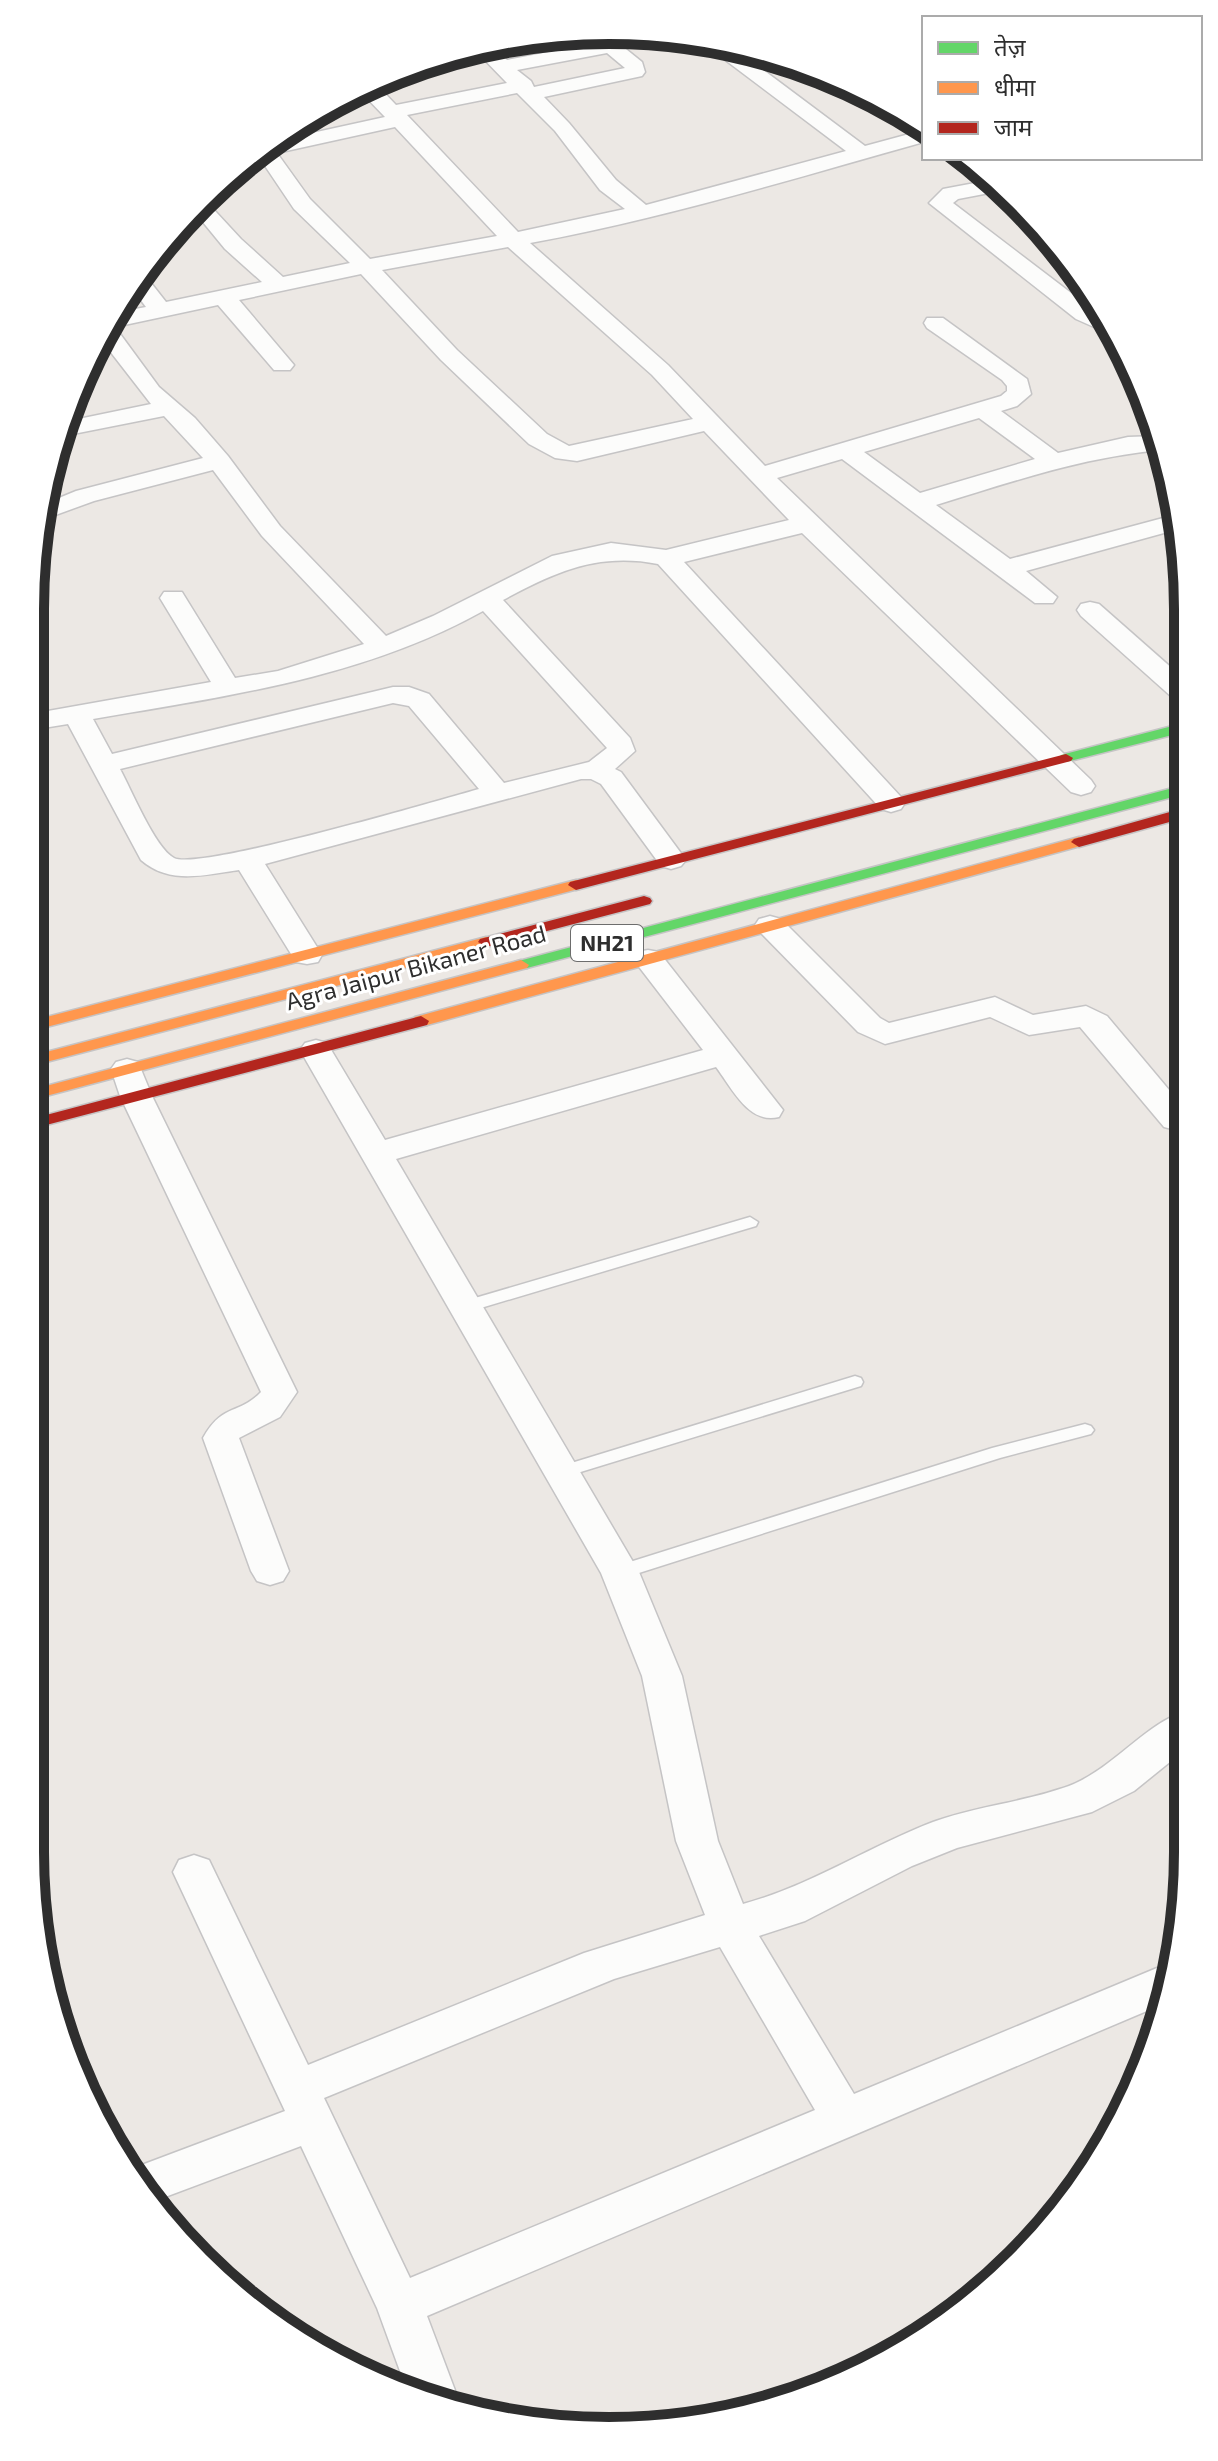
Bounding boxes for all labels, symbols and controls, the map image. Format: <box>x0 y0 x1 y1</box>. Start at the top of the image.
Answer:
legend <box>922 16 1202 160</box>
text: तेज़ <box>994 32 1027 61</box>
text: धीमा <box>994 72 1036 101</box>
text: जाम <box>994 112 1033 141</box>
street label: Agra Jaipur Bikaner Road <box>282 918 549 1015</box>
road number: NH21 <box>571 925 643 961</box>

